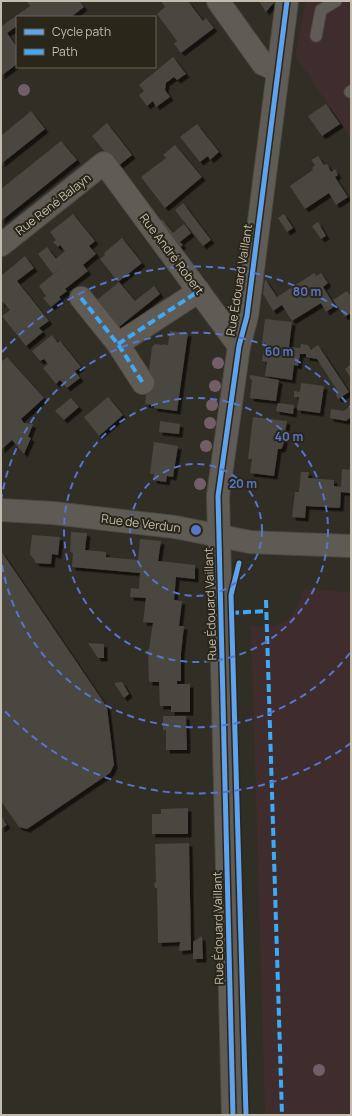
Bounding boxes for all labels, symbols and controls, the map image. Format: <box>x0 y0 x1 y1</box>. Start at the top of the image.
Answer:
legend <box>16 16 156 68</box>
text: Cycle path <box>52 23 111 40</box>
text: Path <box>52 43 78 60</box>
street label: Rue René Balayn <box>12 169 94 239</box>
street label: Rue André Robert <box>136 210 208 298</box>
street label: Rue Édouard Vaillant <box>222 223 256 337</box>
text: 80 m <box>293 283 321 300</box>
text: 60 m <box>265 343 293 360</box>
text: 40 m <box>275 428 303 445</box>
text: 20 m <box>229 475 257 492</box>
street label: Rue de Verdun <box>100 510 182 536</box>
centre of rings <box>189 523 203 537</box>
street label: Rue Édouard Vaillant <box>200 547 220 661</box>
street label: Rue Édouard Vaillant <box>209 871 227 985</box>

